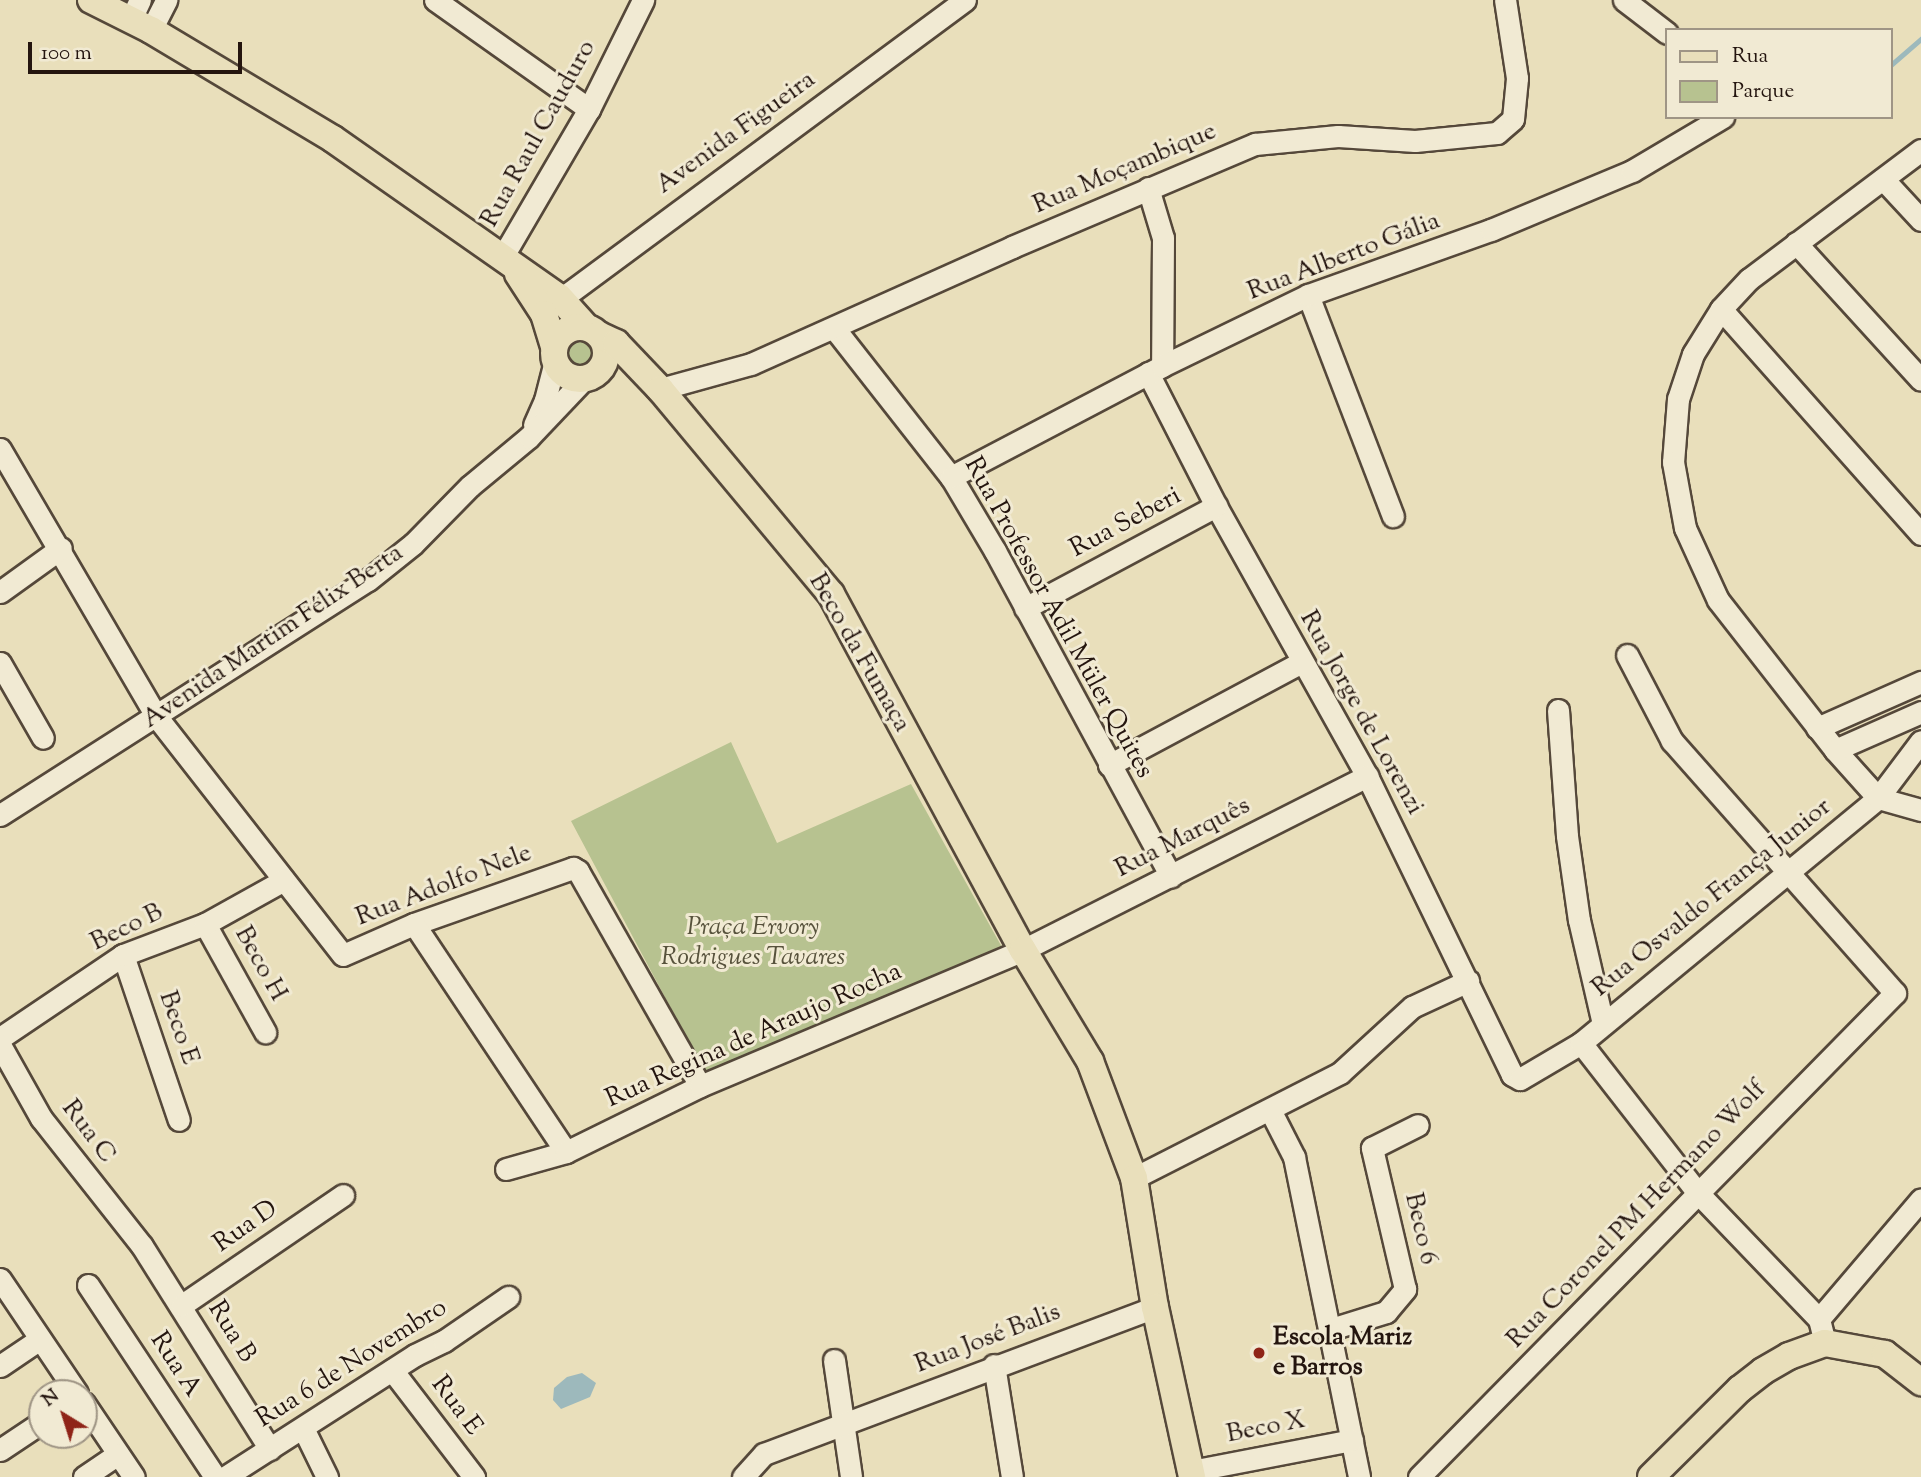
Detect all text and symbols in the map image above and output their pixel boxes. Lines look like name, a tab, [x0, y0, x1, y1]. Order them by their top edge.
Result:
scale bar	[32, 28, 245, 72]
legend	[1666, 28, 1893, 119]
street label: Rua Raul Cauduro	[475, 35, 603, 233]
text: 100 m	[41, 39, 92, 69]
text: Rua	[1732, 42, 1768, 72]
street label: Avenida Figueira	[650, 65, 822, 201]
text: Parque	[1732, 77, 1794, 107]
street label: Rua Moçambique	[1029, 116, 1221, 222]
street label: Rua Alberto Gália	[1243, 206, 1445, 308]
street label: Rua Professor Adil Müler Quites	[957, 452, 1159, 784]
street label: Rua Seberi	[1065, 481, 1187, 565]
street label: Avenida Martim Félix Berta	[137, 538, 409, 736]
street label: Beco da Fumaça	[801, 568, 917, 738]
street label: Rua Jorge de Lorenzi	[1292, 605, 1430, 821]
street label: Rua Marquês	[1110, 791, 1256, 885]
street label: Rua Osvaldo França Junior	[1586, 792, 1838, 1004]
street label: Rua Adolfo Nele	[352, 838, 536, 934]
street label: Beco B	[86, 897, 168, 959]
park label: Praça Ervory Rodrigues Tavares	[661, 912, 845, 974]
street label: Beco H	[227, 921, 293, 1007]
street label: Rua Regina de Araujo Rocha	[601, 957, 907, 1115]
street label: Beco E	[151, 987, 205, 1069]
street label: Rua Coronel PM Hermano Wolf	[1501, 1075, 1773, 1355]
street label: Rua C	[54, 1094, 122, 1170]
street label: Beco 6	[1397, 1190, 1443, 1268]
street label: Rua D	[208, 1194, 284, 1260]
street label: Rua 6 de Novembro	[251, 1293, 453, 1435]
street label: Rua B	[200, 1295, 262, 1369]
street label: Rua José Balis	[911, 1297, 1065, 1381]
place label: Escola Mariz e Barros	[1273, 1322, 1412, 1384]
street label: Rua A	[142, 1327, 208, 1403]
marker: Escola Mariz e Barros	[1251, 1345, 1267, 1361]
street label: Rua E	[424, 1370, 488, 1442]
north arrow	[28, 1379, 98, 1449]
text: N	[37, 1383, 65, 1414]
street label: Beco X	[1224, 1405, 1308, 1451]

